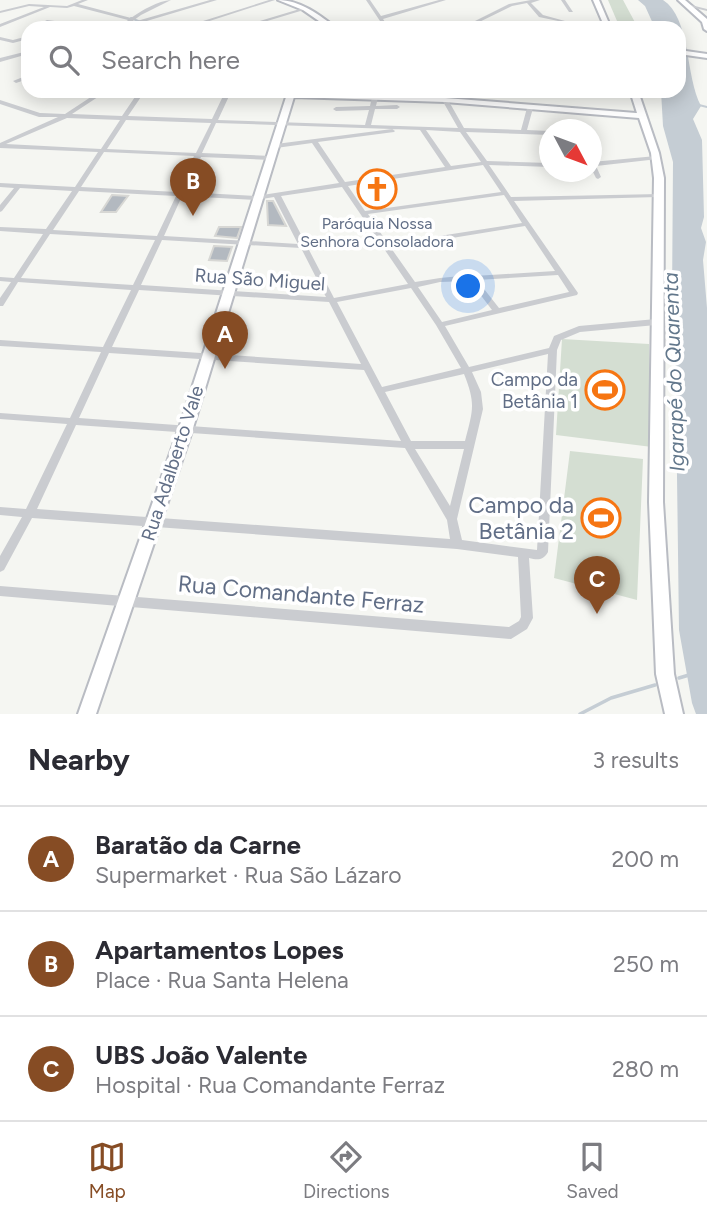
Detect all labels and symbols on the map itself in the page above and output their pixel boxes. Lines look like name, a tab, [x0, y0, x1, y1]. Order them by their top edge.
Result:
north arrow	[539, 119, 602, 182]
pin: B	[170, 158, 216, 216]
church icon: Paróquia Nossa Senhora Consoladora	[356, 168, 398, 210]
place label: Paróquia Nossa Senhora Consoladora	[300, 214, 454, 251]
street label: Rua São Miguel	[194, 263, 326, 296]
your location	[451, 269, 485, 303]
water label: Igarapé do Quarenta	[658, 272, 689, 472]
pin: A	[202, 311, 248, 369]
place label: Campo da Betânia 1	[491, 368, 578, 413]
sports icon: Campo da Betânia 1	[584, 369, 626, 411]
street label: Rua Adalberto Vale	[136, 383, 208, 544]
place label: Campo da Betânia 2	[468, 491, 574, 545]
sports icon: Campo da Betânia 2	[580, 497, 622, 539]
pin: C	[574, 556, 620, 614]
street label: Rua Comandante Ferraz	[177, 569, 425, 619]

